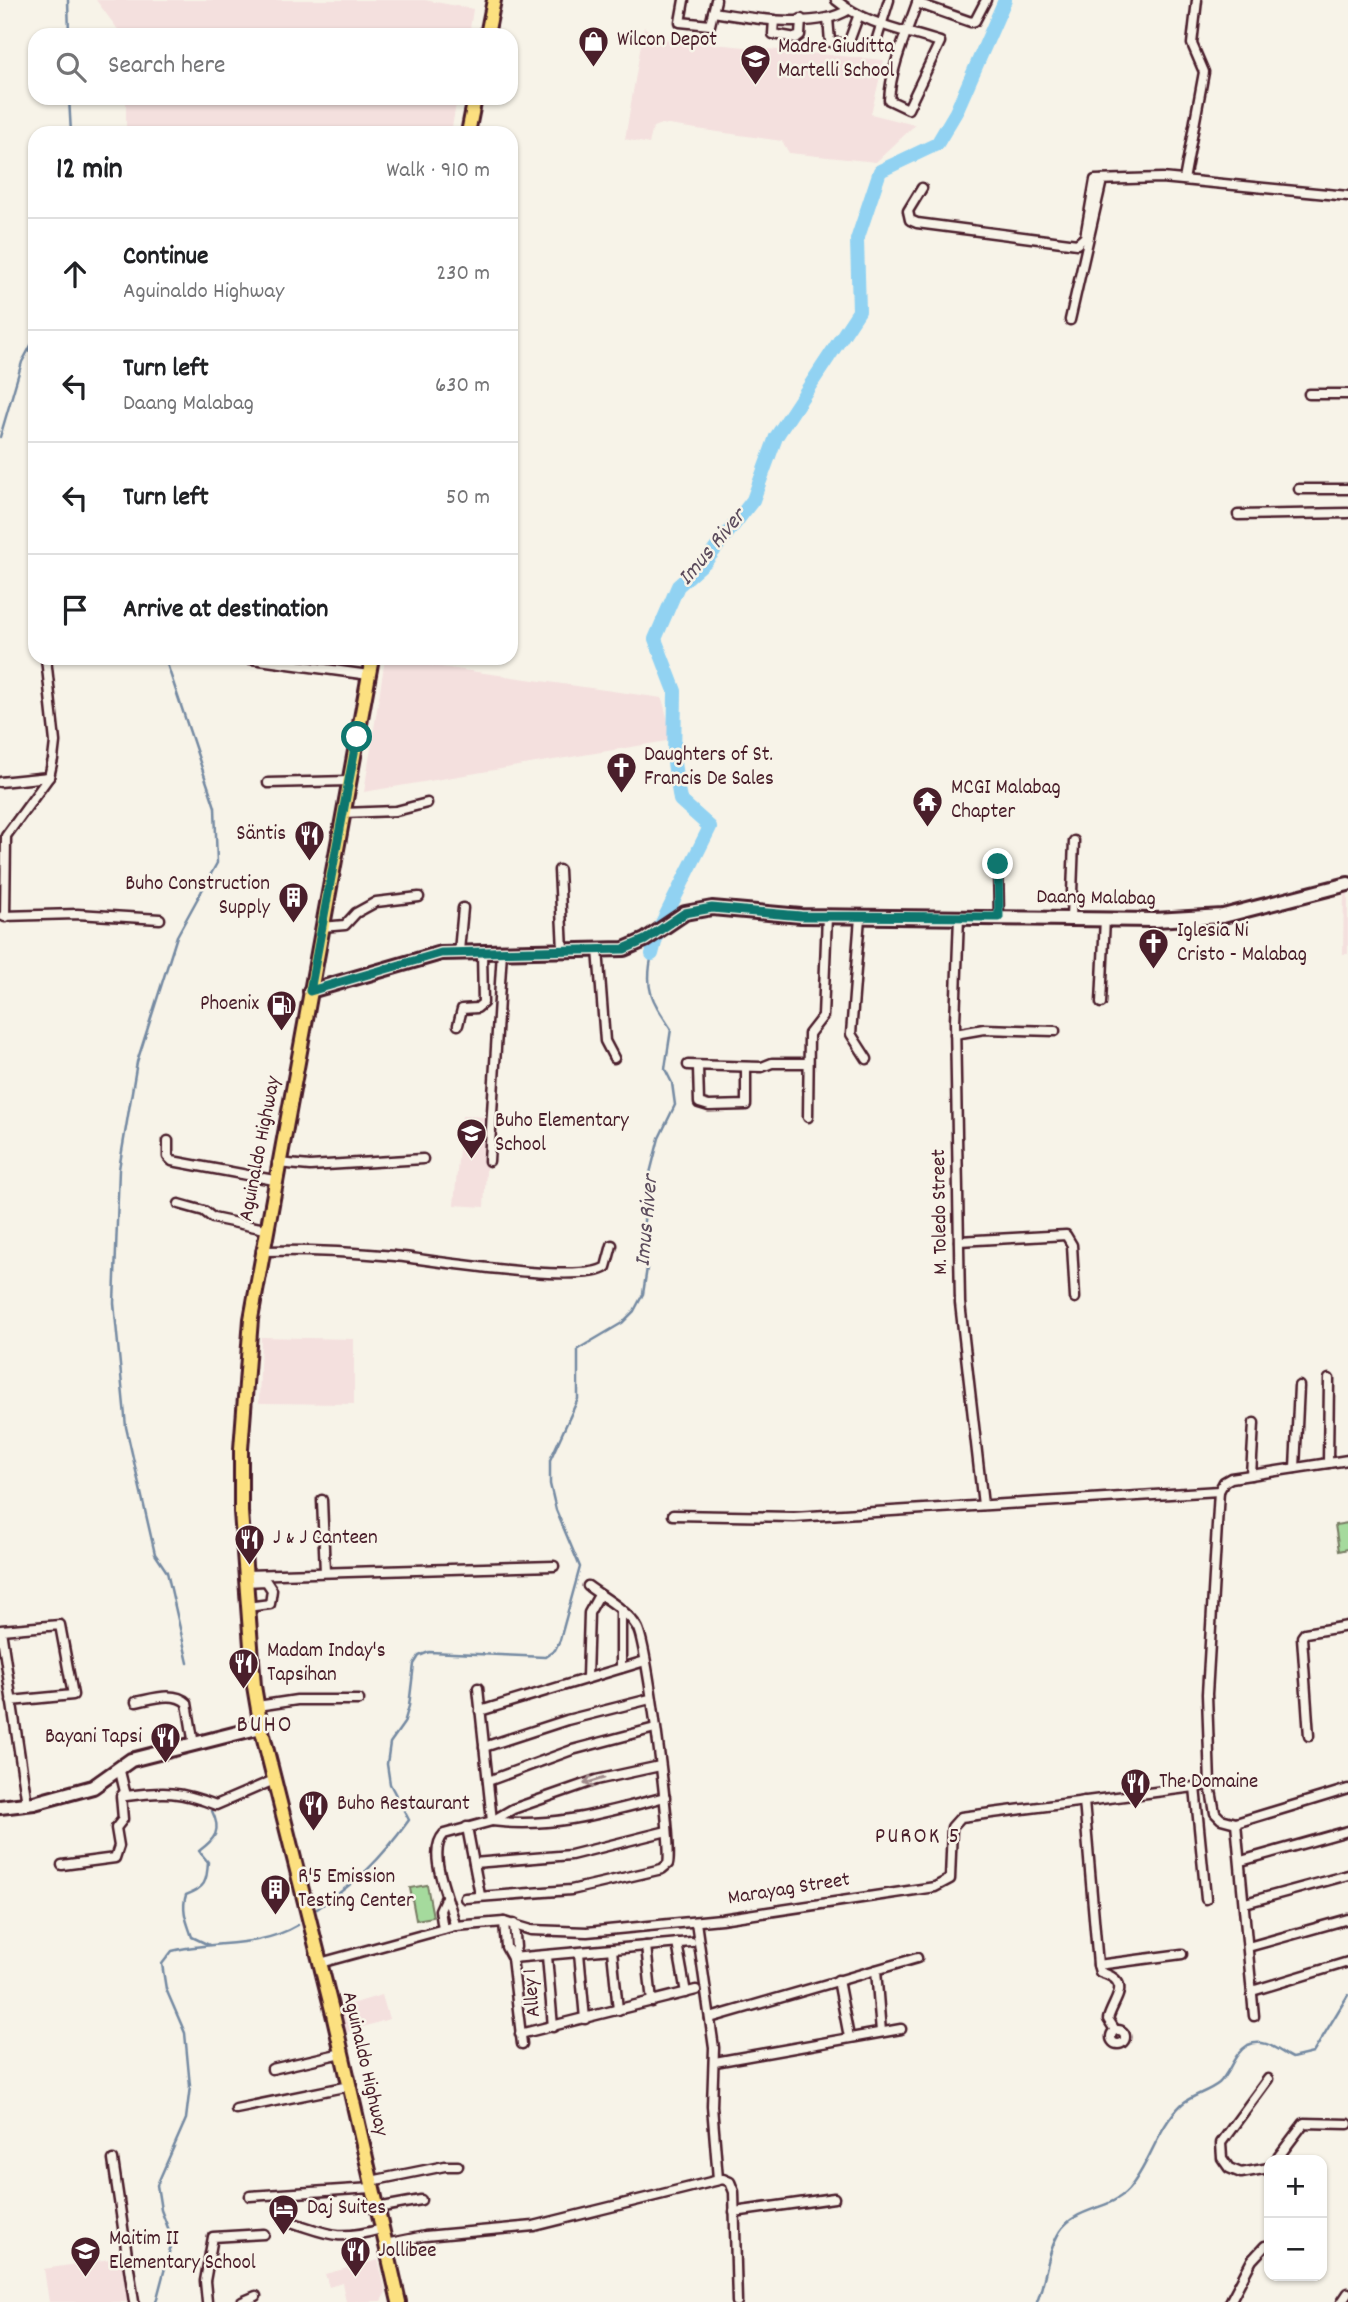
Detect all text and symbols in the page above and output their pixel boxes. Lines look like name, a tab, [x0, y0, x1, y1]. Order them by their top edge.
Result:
shop icon: Wilcon Depot	[577, 24, 611, 68]
place label: Wilcon Depot	[617, 26, 717, 56]
search box	[28, 28, 518, 105]
place label: Madre Giuditta Martelli School	[778, 33, 896, 87]
school or university icon: Madre Giuditta Martelli School	[738, 43, 772, 87]
icon: search	[52, 48, 90, 86]
text: Search here	[108, 48, 226, 85]
text: 12 min	[56, 150, 123, 193]
text: Walk · 910 m	[386, 155, 490, 188]
text: Continue	[123, 239, 208, 276]
icon: ahead	[56, 255, 94, 293]
text: 230 m	[436, 258, 490, 291]
text: Aguinaldo Highway	[123, 276, 284, 309]
text: Turn left	[123, 351, 209, 388]
icon: left	[56, 367, 94, 405]
text: 630 m	[435, 370, 490, 403]
text: Daang Malabag	[123, 388, 254, 421]
icon: left	[56, 479, 94, 517]
text: Turn left	[123, 480, 209, 517]
text: 50 m	[446, 482, 490, 515]
water label: Imus River	[671, 500, 757, 594]
icon: arrive	[56, 591, 94, 629]
text: Arrive at destination	[123, 592, 328, 629]
route start	[341, 721, 372, 752]
place label: Daughters of St. Francis De Sales	[644, 741, 774, 795]
church icon: Daughters of St. Francis De Sales	[604, 751, 638, 795]
place label: MCGI Malabag Chapter	[951, 774, 1061, 828]
temple icon: MCGI Malabag Chapter	[911, 784, 945, 828]
restaurant icon: Säntis	[292, 818, 326, 862]
place label: Säntis	[236, 820, 286, 850]
route end	[982, 848, 1013, 879]
place label: Buho Construction Supply	[125, 870, 270, 924]
building icon: Buho Construction Supply	[276, 880, 310, 924]
street label: Daang Malabag	[1036, 883, 1156, 915]
place label: Iglesia Ni Cristo - Malabag	[1177, 917, 1307, 971]
church icon: Iglesia Ni Cristo - Malabag	[1137, 927, 1171, 971]
fuel station icon: Phoenix	[265, 988, 299, 1032]
place label: Phoenix	[200, 990, 259, 1020]
street label: Aguinaldo Highway	[232, 1073, 290, 1224]
place label: Buho Elementary School	[495, 1107, 629, 1161]
school or university icon: Buho Elementary School	[455, 1117, 489, 1161]
street label: M. Toledo Street	[925, 1149, 957, 1275]
water label: Imus River	[628, 1172, 669, 1268]
restaurant icon: J & J Canteen	[233, 1522, 267, 1566]
place label: J & J Canteen	[273, 1524, 378, 1554]
place label: Madam Inday's Tapsihan	[267, 1637, 385, 1691]
restaurant icon: Madam Inday's Tapsihan	[227, 1647, 261, 1691]
district label: BUHO	[236, 1709, 294, 1743]
restaurant icon: Bayani Tapsi	[148, 1721, 182, 1765]
place label: Bayani Tapsi	[45, 1723, 142, 1753]
restaurant icon: The Domaine	[1119, 1766, 1153, 1810]
place label: The Domaine	[1159, 1768, 1258, 1798]
one-way arrow	[583, 1775, 605, 1788]
restaurant icon: Buho Restaurant	[297, 1788, 331, 1832]
place label: Buho Restaurant	[337, 1790, 470, 1820]
district label: PUROK 5	[875, 1821, 961, 1854]
place label: R'5 Emission Testing Center	[298, 1863, 414, 1917]
street label: Marayag Street	[726, 1866, 852, 1914]
building icon: R'5 Emission Testing Center	[258, 1873, 292, 1917]
street label: Alley 1	[516, 1967, 550, 2019]
street label: Aguinaldo Highway	[333, 1989, 395, 2140]
map controls	[1264, 2155, 1327, 2281]
button: +	[1264, 2155, 1327, 2218]
hotel icon: Daj Suites	[267, 2192, 301, 2236]
place label: Daj Suites	[307, 2194, 386, 2224]
button: −	[1264, 2218, 1327, 2281]
place label: Maitim II Elementary School	[109, 2225, 256, 2279]
school or university icon: Maitim II Elementary School	[69, 2235, 103, 2279]
restaurant icon: Jollibee	[338, 2235, 372, 2279]
place label: Jollibee	[378, 2237, 436, 2267]

